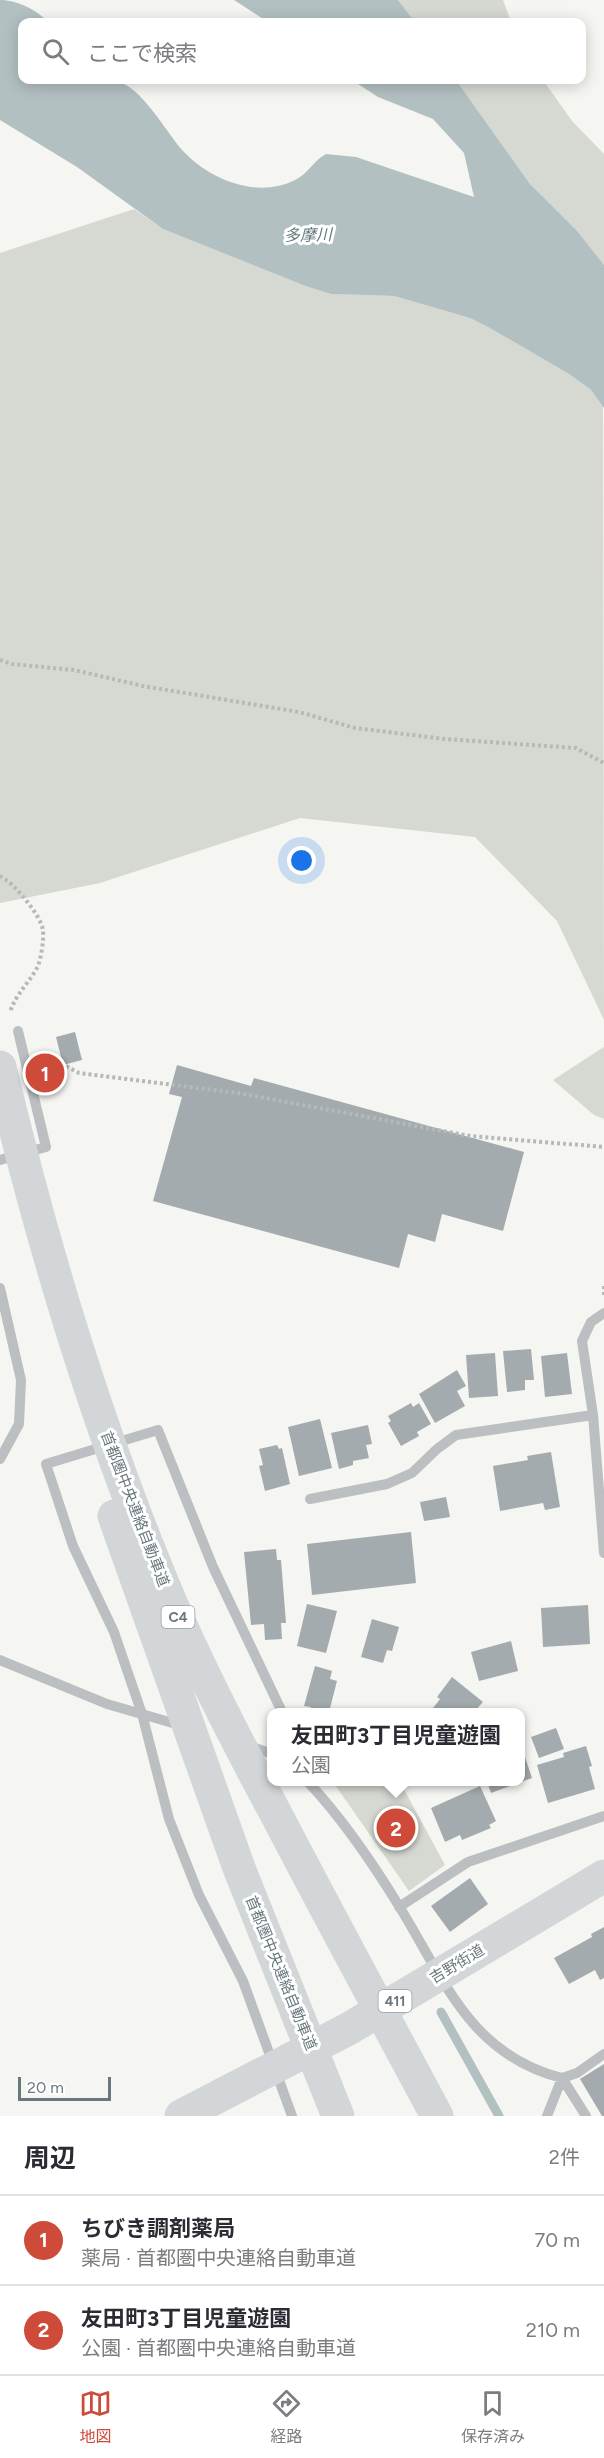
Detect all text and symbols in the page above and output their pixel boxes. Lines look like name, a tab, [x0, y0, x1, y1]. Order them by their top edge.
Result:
search box	[18, 18, 586, 84]
icon: search	[39, 35, 72, 68]
text: ここで検索	[87, 40, 197, 67]
water label: 多摩川	[284, 225, 334, 245]
your location	[287, 846, 316, 875]
pin: 1	[26, 1050, 64, 1096]
street label: 首都圏中央連絡自動車道	[97, 1429, 173, 1589]
road number: C4	[162, 1606, 195, 1628]
popup	[267, 1708, 525, 1786]
text: 友田町3丁目児童遊園	[291, 1722, 501, 1749]
text: 公園	[291, 1753, 331, 1777]
pin: 2	[376, 1806, 416, 1850]
street label: 首都圏中央連絡自動車道	[242, 1893, 320, 2053]
street label: 吉野街道	[427, 1941, 487, 1987]
road number: 411	[378, 1990, 412, 2012]
scale bar	[18, 2074, 111, 2102]
text: 20 m	[27, 2078, 64, 2097]
text: 周辺	[24, 2142, 76, 2174]
text: 2件	[549, 2145, 580, 2169]
text: ちびき調剤薬局	[81, 2215, 235, 2242]
text: 1	[39, 2228, 48, 2252]
text: 70 m	[534, 2228, 580, 2252]
text: 薬局 · 首都圏中央連絡自動車道	[81, 2246, 356, 2270]
text: 友田町3丁目児童遊園	[81, 2305, 291, 2332]
text: 2	[38, 2318, 49, 2342]
text: 210 m	[526, 2318, 580, 2342]
text: 公園 · 首都圏中央連絡自動車道	[81, 2336, 356, 2360]
tab: 地図	[79, 2387, 112, 2447]
tab: 経路	[270, 2387, 303, 2447]
tab: 保存済み	[461, 2387, 525, 2447]

